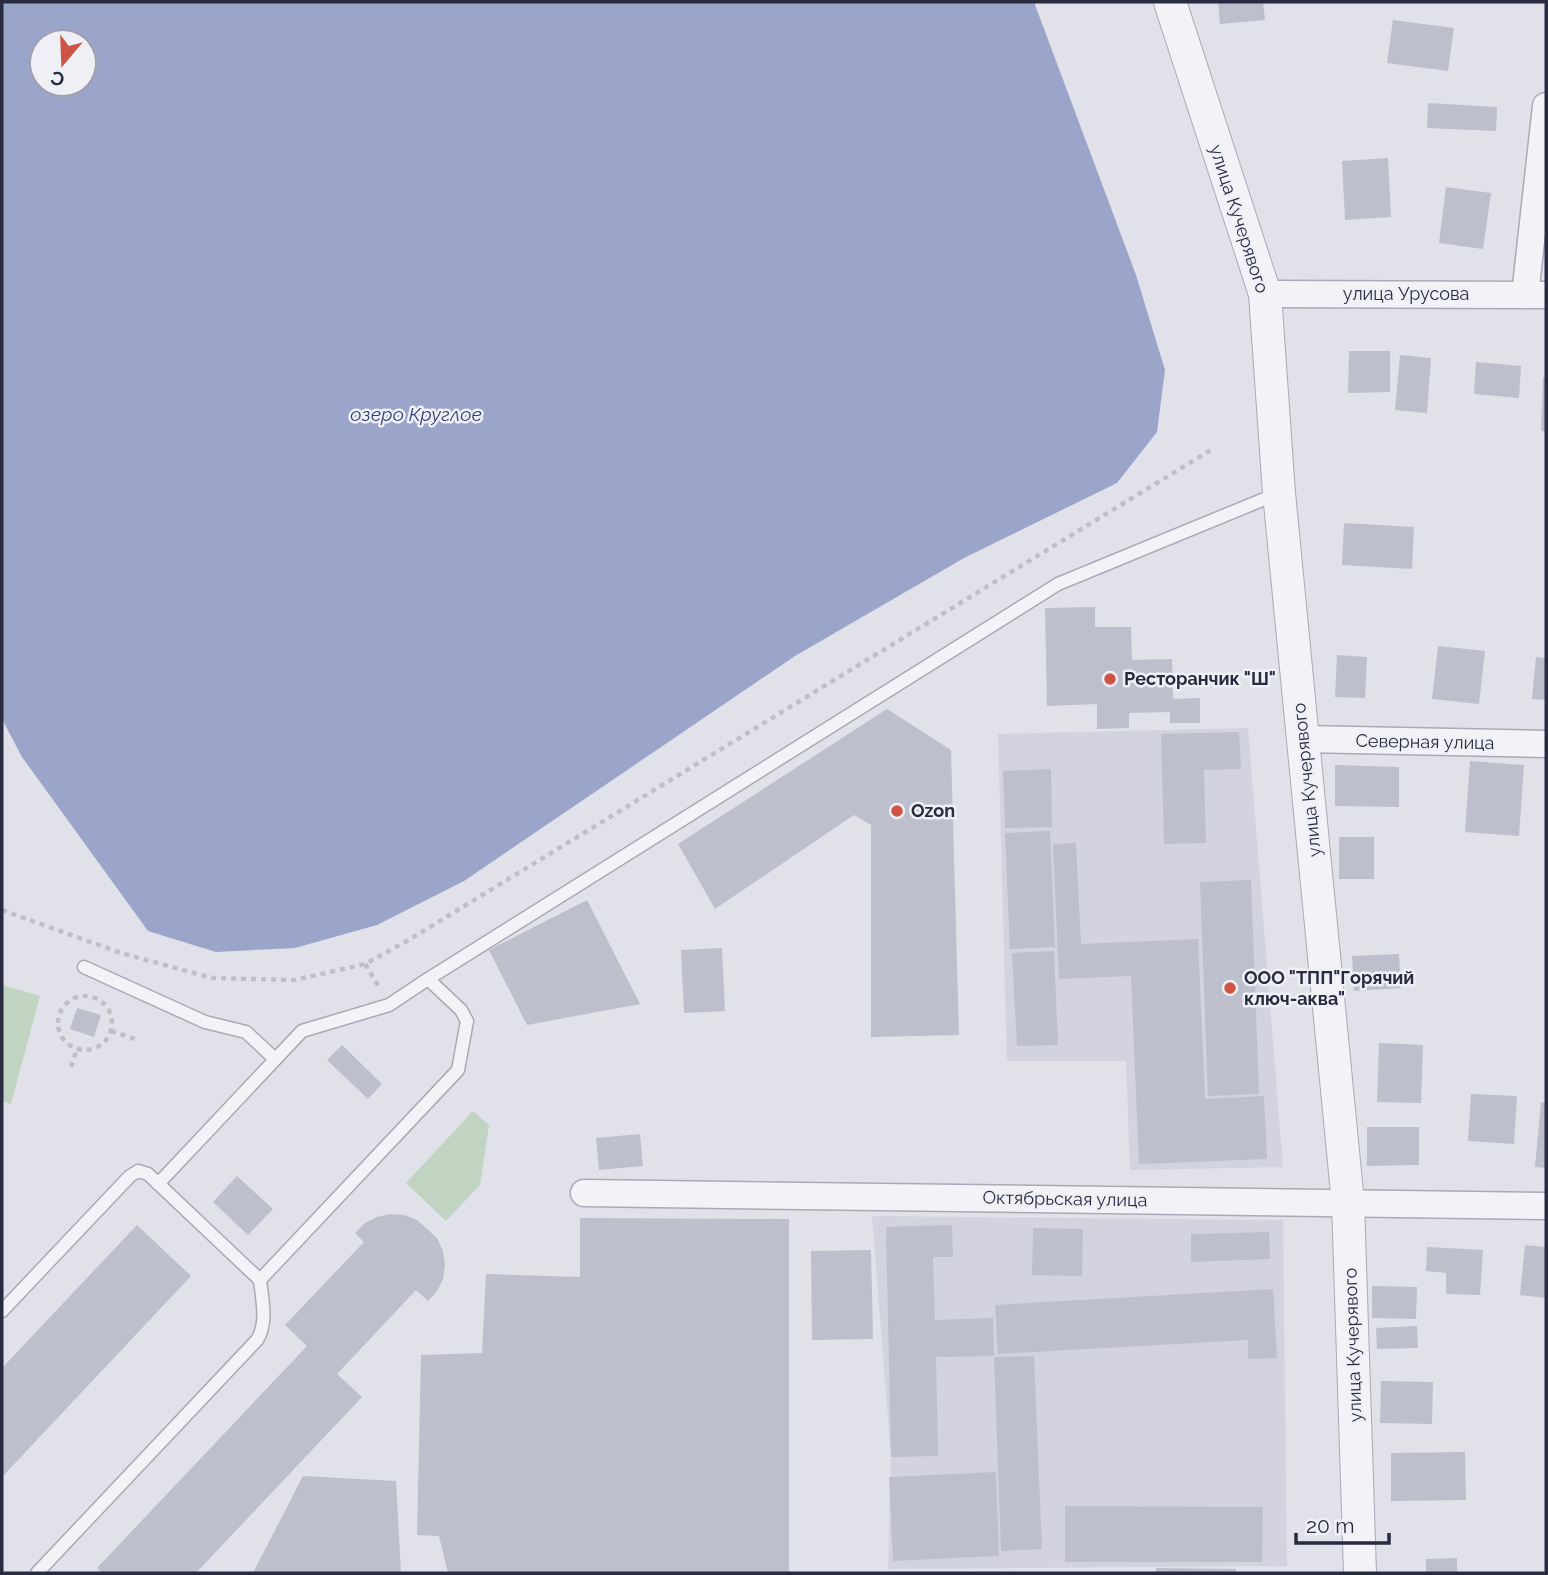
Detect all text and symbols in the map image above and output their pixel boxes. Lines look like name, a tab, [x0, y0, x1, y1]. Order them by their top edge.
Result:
north arrow	[28, 28, 98, 98]
text: С	[48, 67, 67, 92]
street label: улица Кучерявого	[1206, 142, 1273, 296]
street label: улица Урусова	[1343, 283, 1469, 304]
water label: озеро Круглое	[350, 403, 482, 425]
place label: Ресторанчик "Ш"	[1124, 668, 1276, 689]
marker: Ресторанчик "Ш"	[1102, 671, 1118, 687]
street label: улица Кучерявого	[1288, 702, 1325, 858]
street label: Северная улица	[1355, 730, 1495, 753]
place label: Ozon	[911, 800, 955, 821]
marker: Ozon	[889, 803, 905, 819]
place label: ООО "ТПП"Горячий ключ-аква"	[1244, 967, 1414, 1009]
marker: ООО "ТПП"Горячий ключ-аква"	[1222, 980, 1238, 996]
street label: Октябрьская улица	[982, 1187, 1148, 1210]
street label: улица Кучерявого	[1339, 1267, 1366, 1423]
scale bar	[1296, 1502, 1389, 1546]
text: 20 m	[1306, 1513, 1354, 1538]

